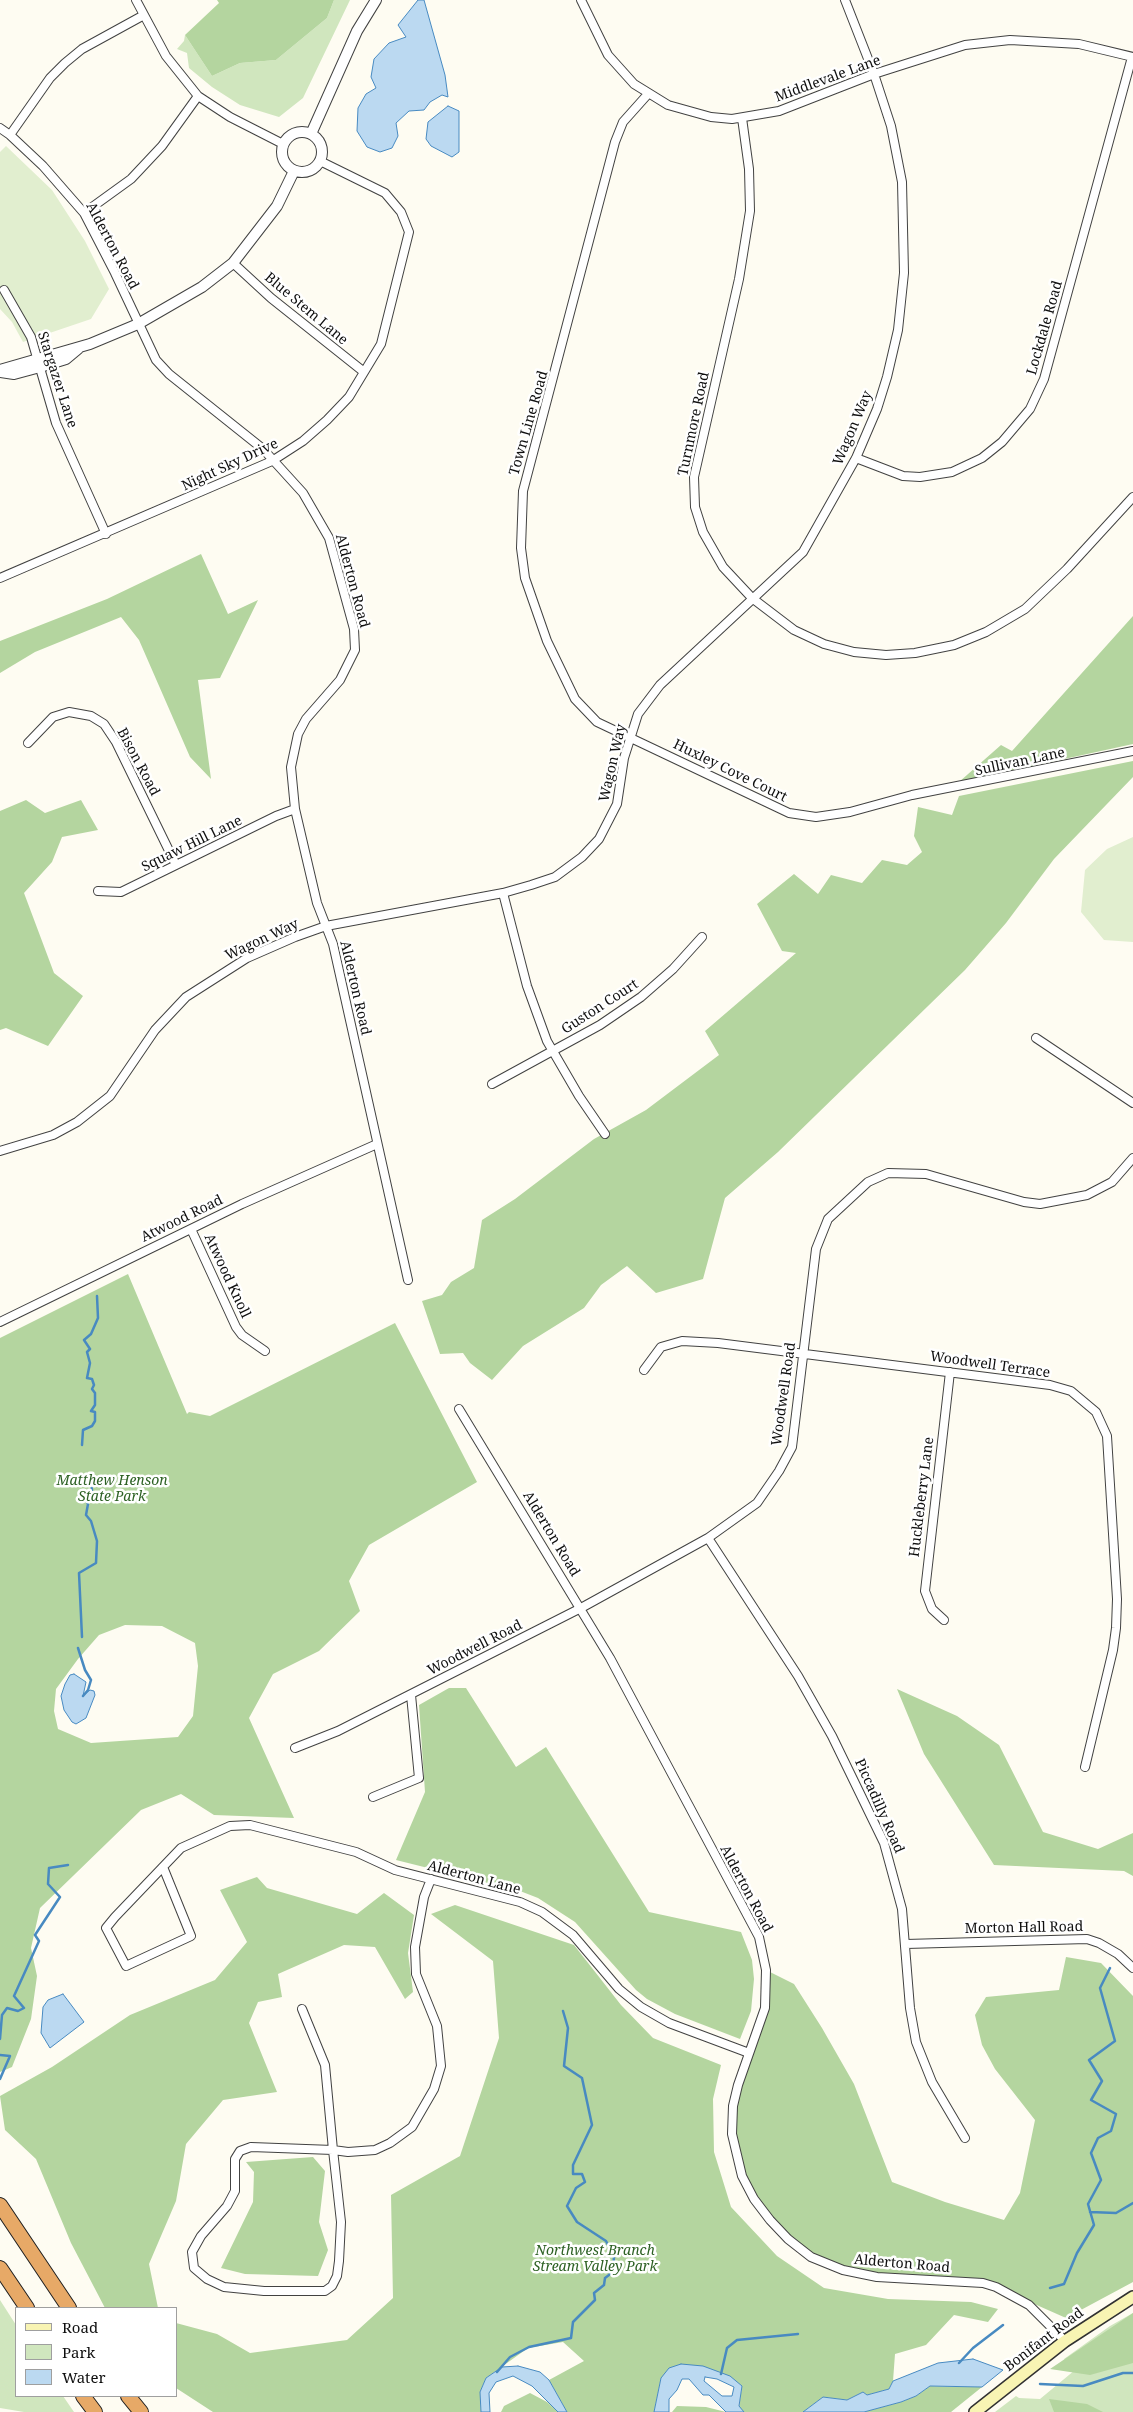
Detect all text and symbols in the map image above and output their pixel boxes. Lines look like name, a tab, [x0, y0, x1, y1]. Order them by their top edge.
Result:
street label: Middlevale Lane	[773, 52, 883, 106]
street label: Alderton Road	[82, 200, 142, 292]
street label: Blue Stem Lane	[261, 269, 351, 349]
street label: Lockdale Road	[1024, 279, 1066, 377]
street label: Stargazer Lane	[33, 330, 81, 430]
street label: Town Line Road	[506, 369, 552, 477]
street label: Turnmore Road	[675, 370, 713, 478]
street label: Wagon Way	[830, 388, 876, 468]
street label: Night Sky Drive	[179, 435, 281, 495]
street label: Alderton Road	[331, 532, 373, 630]
street label: Wagon Way	[596, 723, 630, 803]
street label: Bison Road	[113, 725, 163, 799]
street label: Huxley Cove Court	[670, 736, 790, 806]
street label: Sullivan Lane	[974, 744, 1066, 780]
street label: Squaw Hill Lane	[139, 812, 245, 876]
street label: Wagon Way	[223, 916, 301, 964]
street label: Alderton Road	[336, 939, 374, 1037]
street label: Guston Court	[559, 976, 641, 1038]
street label: Atwood Road	[138, 1192, 226, 1246]
street label: Atwood Knoll	[200, 1231, 254, 1321]
street label: Woodwell Road	[768, 1341, 800, 1447]
street label: Woodwell Terrace	[929, 1348, 1051, 1382]
street label: Huckleberry Lane	[906, 1436, 938, 1558]
park label: Matthew Henson State Park	[56, 1473, 168, 1505]
street label: Alderton Road	[519, 1488, 583, 1580]
street label: Woodwell Road	[425, 1617, 525, 1679]
street label: Piccadilly Road	[851, 1756, 907, 1856]
street label: Alderton Road	[716, 1843, 776, 1935]
street label: Alderton Lane	[426, 1858, 522, 1898]
street label: Morton Hall Road	[965, 1919, 1083, 1937]
park label: Northwest Branch Stream Valley Park	[533, 2243, 657, 2276]
street label: Alderton Road	[853, 2251, 951, 2277]
street label: Bonifant Road	[1001, 2305, 1087, 2375]
legend	[15, 2307, 178, 2397]
text: Road	[62, 2317, 98, 2337]
text: Park	[62, 2342, 95, 2362]
text: Water	[62, 2367, 105, 2387]

